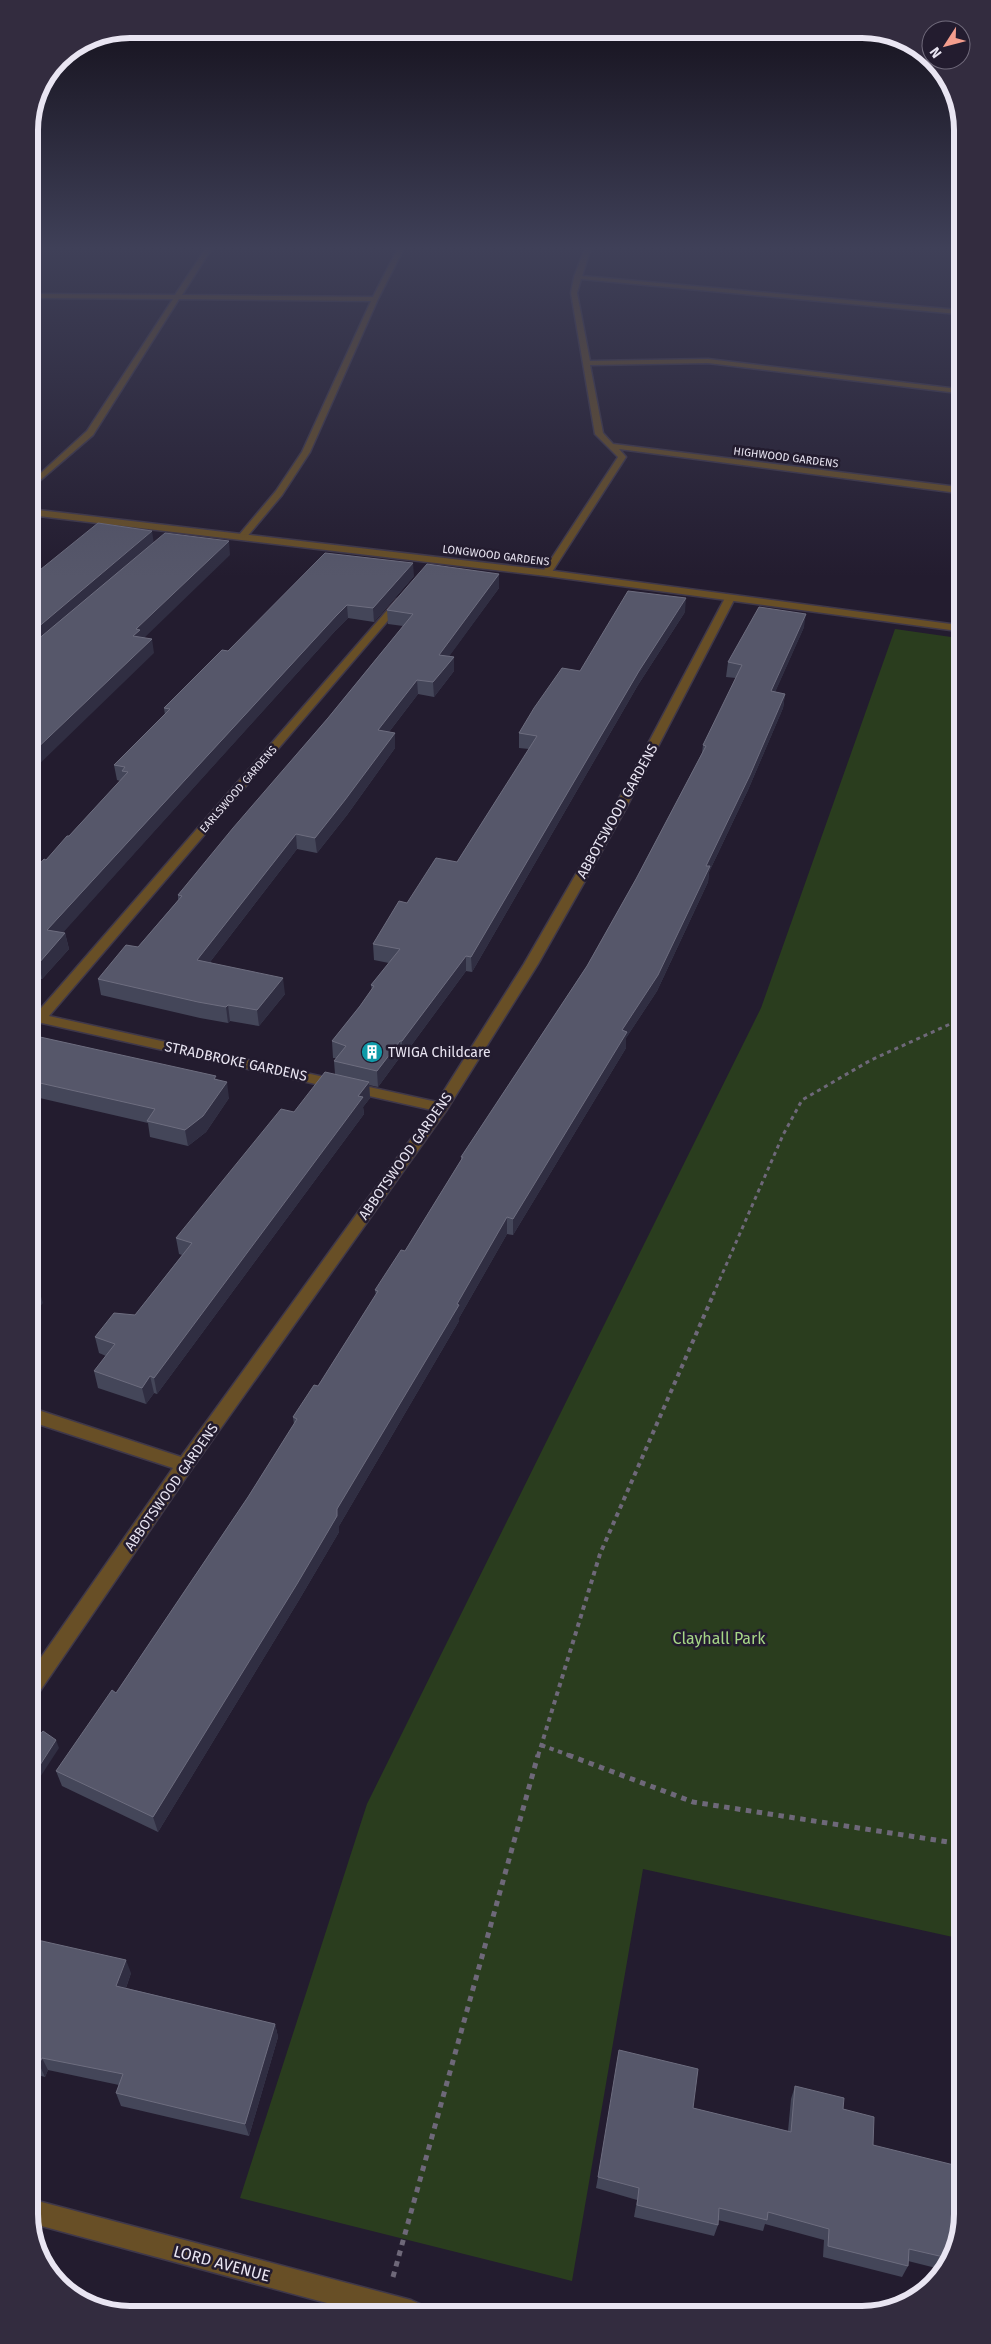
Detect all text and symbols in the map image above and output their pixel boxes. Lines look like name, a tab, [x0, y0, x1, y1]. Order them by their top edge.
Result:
north arrow	[921, 20, 971, 70]
text: N	[926, 44, 945, 61]
street label: HIGHWOOD GARDENS	[733, 445, 839, 470]
street label: LONGWOOD GARDENS	[442, 542, 550, 569]
street label: ABBOTSWOOD GARDENS	[573, 741, 662, 882]
street label: EARLSWOOD GARDENS	[197, 743, 280, 835]
street label: STRADBROKE GARDENS	[163, 1038, 309, 1085]
building icon: TWIGA Childcare	[360, 1040, 384, 1064]
place label: TWIGA Childcare	[388, 1044, 491, 1061]
street label: ABBOTSWOOD GARDENS	[355, 1089, 456, 1223]
street label: ABBOTSWOOD GARDENS	[121, 1420, 222, 1554]
park label: Clayhall Park	[673, 1629, 766, 1648]
street label: LORD AVENUE	[172, 2241, 272, 2285]

